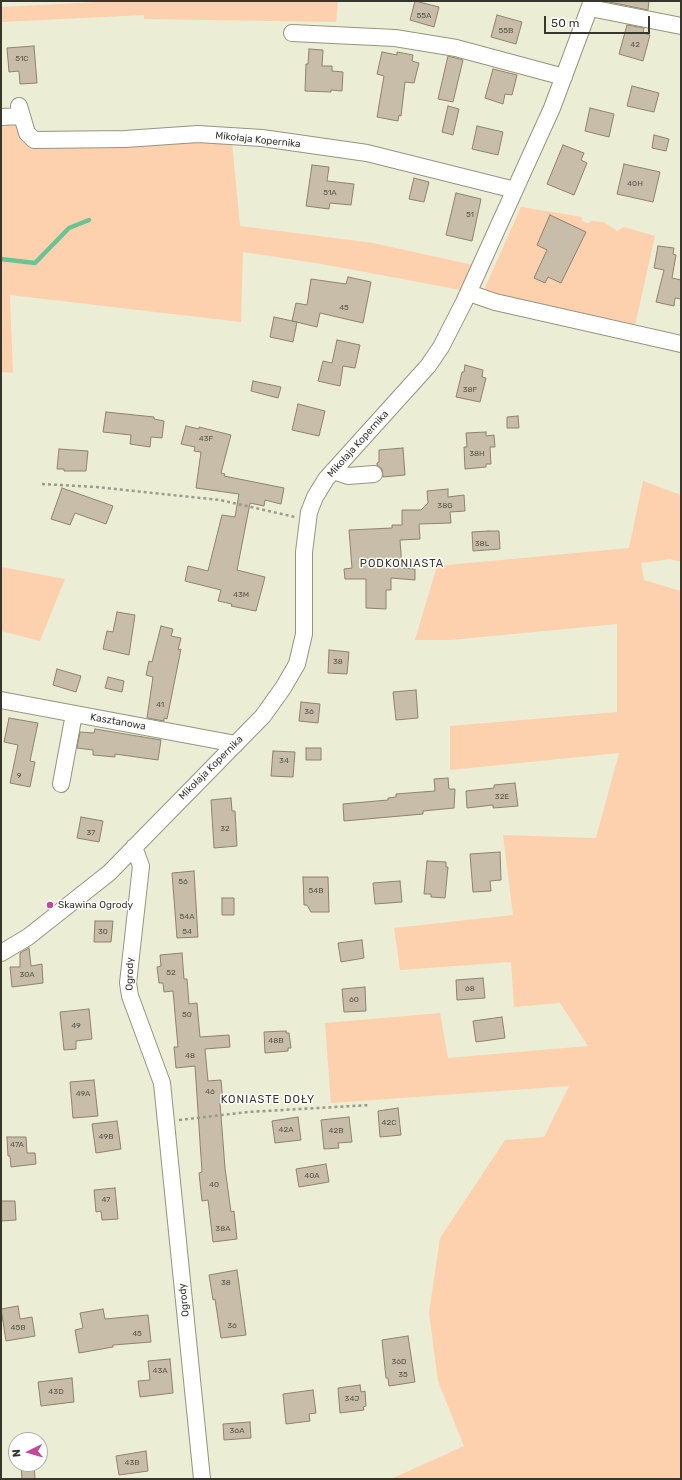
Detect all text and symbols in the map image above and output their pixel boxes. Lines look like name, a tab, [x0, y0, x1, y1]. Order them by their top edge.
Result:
scale bar	[546, 8, 652, 34]
house number: 55A	[417, 11, 431, 21]
text: 50 m	[551, 16, 579, 30]
house number: 55B	[499, 26, 513, 36]
house number: 42	[630, 40, 640, 50]
house number: 51C	[15, 54, 29, 64]
street label: Mikołaja Kopernika	[215, 130, 301, 150]
house number: 40H	[627, 179, 643, 189]
house number: 51A	[323, 188, 337, 198]
house number: 51	[466, 210, 474, 220]
house number: 45	[339, 303, 349, 313]
house number: 38F	[463, 385, 477, 395]
street label: Mikołaja Kopernika	[325, 408, 391, 480]
house number: 43F	[199, 434, 213, 444]
house number: 38H	[469, 449, 485, 459]
house number: 38G	[437, 501, 453, 511]
house number: 38L	[475, 539, 489, 549]
district label: PODKONIASTA	[360, 557, 444, 571]
house number: 43M	[233, 590, 249, 600]
house number: 38	[333, 657, 343, 667]
house number: 41	[156, 700, 164, 710]
house number: 36	[304, 707, 314, 717]
street label: Kasztanowa	[89, 711, 147, 733]
street label: Mikołaja Kopernika	[176, 733, 246, 803]
house number: 34	[279, 756, 289, 766]
house number: 9	[17, 771, 21, 781]
house number: 32E	[495, 792, 509, 802]
house number: 32	[220, 824, 230, 834]
house number: 37	[87, 828, 95, 838]
house number: 56	[178, 877, 188, 887]
house number: 54B	[308, 886, 324, 896]
place label: Skawina Ogrody	[58, 899, 133, 911]
marker: Skawina Ogrody	[45, 900, 55, 910]
house number: 54A	[179, 912, 195, 922]
house number: 30	[98, 927, 108, 937]
house number: 54	[182, 927, 192, 937]
street label: Ogrody	[124, 957, 136, 991]
house number: 52	[166, 968, 176, 978]
house number: 30A	[19, 970, 35, 980]
house number: 68	[465, 984, 475, 994]
house number: 60	[349, 995, 359, 1005]
house number: 50	[182, 1010, 192, 1020]
house number: 49	[71, 1021, 81, 1031]
house number: 48B	[268, 1036, 284, 1046]
house number: 48	[185, 1051, 195, 1061]
house number: 46	[205, 1087, 215, 1097]
house number: 49A	[76, 1089, 90, 1099]
district label: KONIASTE DOŁY	[221, 1093, 315, 1107]
house number: 42C	[382, 1118, 396, 1128]
house number: 42A	[278, 1125, 294, 1135]
house number: 42B	[328, 1126, 344, 1136]
house number: 49B	[99, 1132, 113, 1142]
house number: 47A	[10, 1140, 24, 1150]
house number: 40A	[304, 1171, 320, 1181]
house number: 40	[209, 1180, 219, 1190]
house number: 47	[102, 1195, 110, 1205]
house number: 38A	[215, 1224, 231, 1234]
house number: 38	[221, 1278, 231, 1288]
street label: Ogrody	[176, 1283, 192, 1317]
house number: 36	[227, 1321, 237, 1331]
house number: 45B	[10, 1323, 26, 1333]
house number: 45	[132, 1329, 142, 1339]
house number: 36D	[391, 1357, 407, 1367]
house number: 43A	[152, 1366, 168, 1376]
house number: 35	[398, 1370, 408, 1380]
house number: 43D	[48, 1387, 64, 1397]
house number: 34J	[345, 1394, 359, 1404]
house number: 36A	[230, 1426, 244, 1436]
north arrow	[8, 1432, 48, 1472]
text: N	[10, 1448, 23, 1458]
house number: 43B	[124, 1458, 140, 1468]

